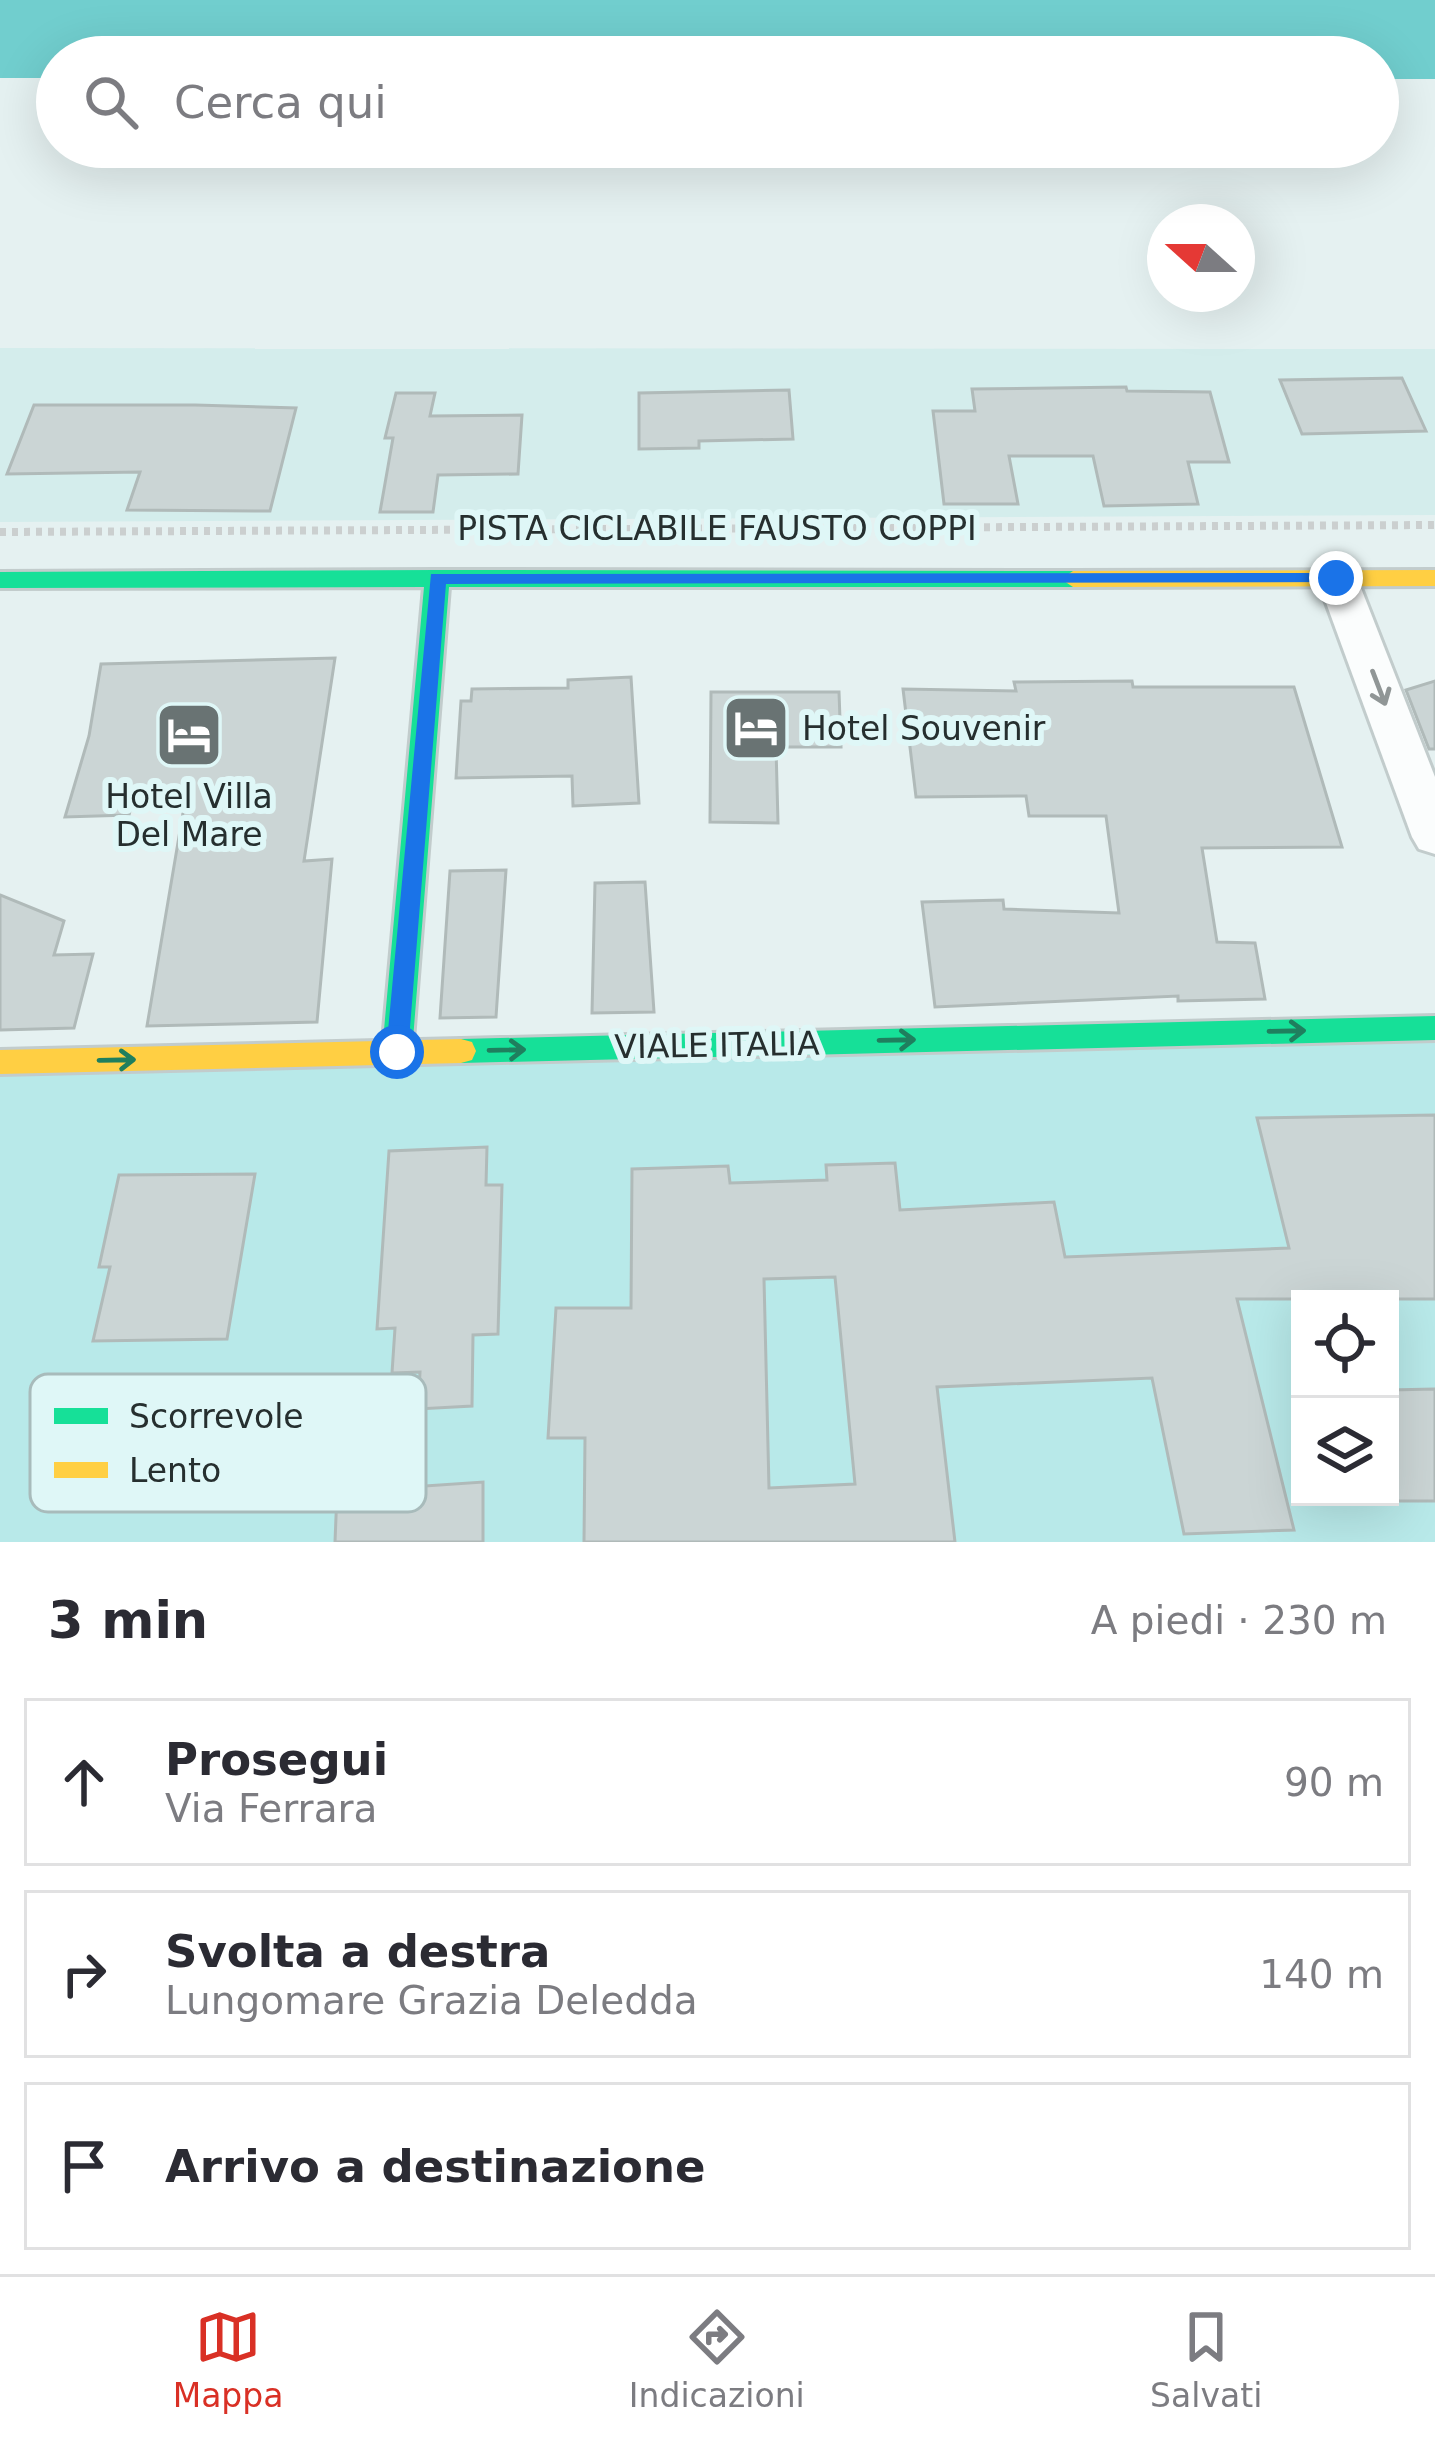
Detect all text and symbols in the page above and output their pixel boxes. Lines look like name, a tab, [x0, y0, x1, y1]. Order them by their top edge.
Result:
search box	[36, 36, 1399, 168]
icon: search	[78, 69, 144, 135]
text: Cerca qui	[174, 76, 387, 129]
north arrow	[1147, 204, 1255, 312]
street label: PISTA CICLABILE FAUSTO COPPI	[457, 509, 977, 548]
route end	[1309, 551, 1363, 605]
one-way arrow	[1369, 668, 1391, 705]
hotel icon: Hotel Souvenir	[721, 693, 791, 763]
hotel icon: Hotel Villa Del Mare	[154, 700, 224, 770]
place label: Hotel Souvenir	[802, 709, 1046, 748]
place label: Hotel Villa Del Mare	[105, 777, 273, 854]
one-way arrow	[1267, 1020, 1306, 1043]
street label: VIALE ITALIA	[614, 1024, 820, 1066]
route start	[370, 1025, 424, 1079]
one-way arrow	[877, 1029, 916, 1052]
one-way arrow	[487, 1038, 526, 1061]
one-way arrow	[97, 1048, 136, 1071]
map controls	[1291, 1290, 1399, 1506]
button: locate	[1291, 1290, 1399, 1398]
legend	[30, 1374, 426, 1512]
text: Scorrevole	[129, 1397, 304, 1436]
button: layers	[1291, 1398, 1399, 1506]
text: Lento	[129, 1451, 221, 1490]
text: 3 min	[48, 1591, 208, 1650]
text: A piedi · 230 m	[1091, 1598, 1387, 1643]
text: Prosegui	[165, 1733, 388, 1786]
icon: ahead	[51, 1749, 117, 1815]
text: 90 m	[1284, 1760, 1384, 1805]
text: Via Ferrara	[165, 1786, 377, 1831]
text: Svolta a destra	[165, 1925, 550, 1978]
icon: right	[51, 1941, 117, 2007]
text: 140 m	[1259, 1952, 1384, 1997]
text: Lungomare Grazia Deledda	[165, 1978, 698, 2023]
icon: arrive	[51, 2133, 117, 2199]
text: Arrivo a destinazione	[165, 2140, 706, 2193]
tab: Mappa	[173, 2304, 283, 2415]
tab: Indicazioni	[629, 2304, 805, 2415]
tab: Salvati	[1150, 2304, 1262, 2415]

